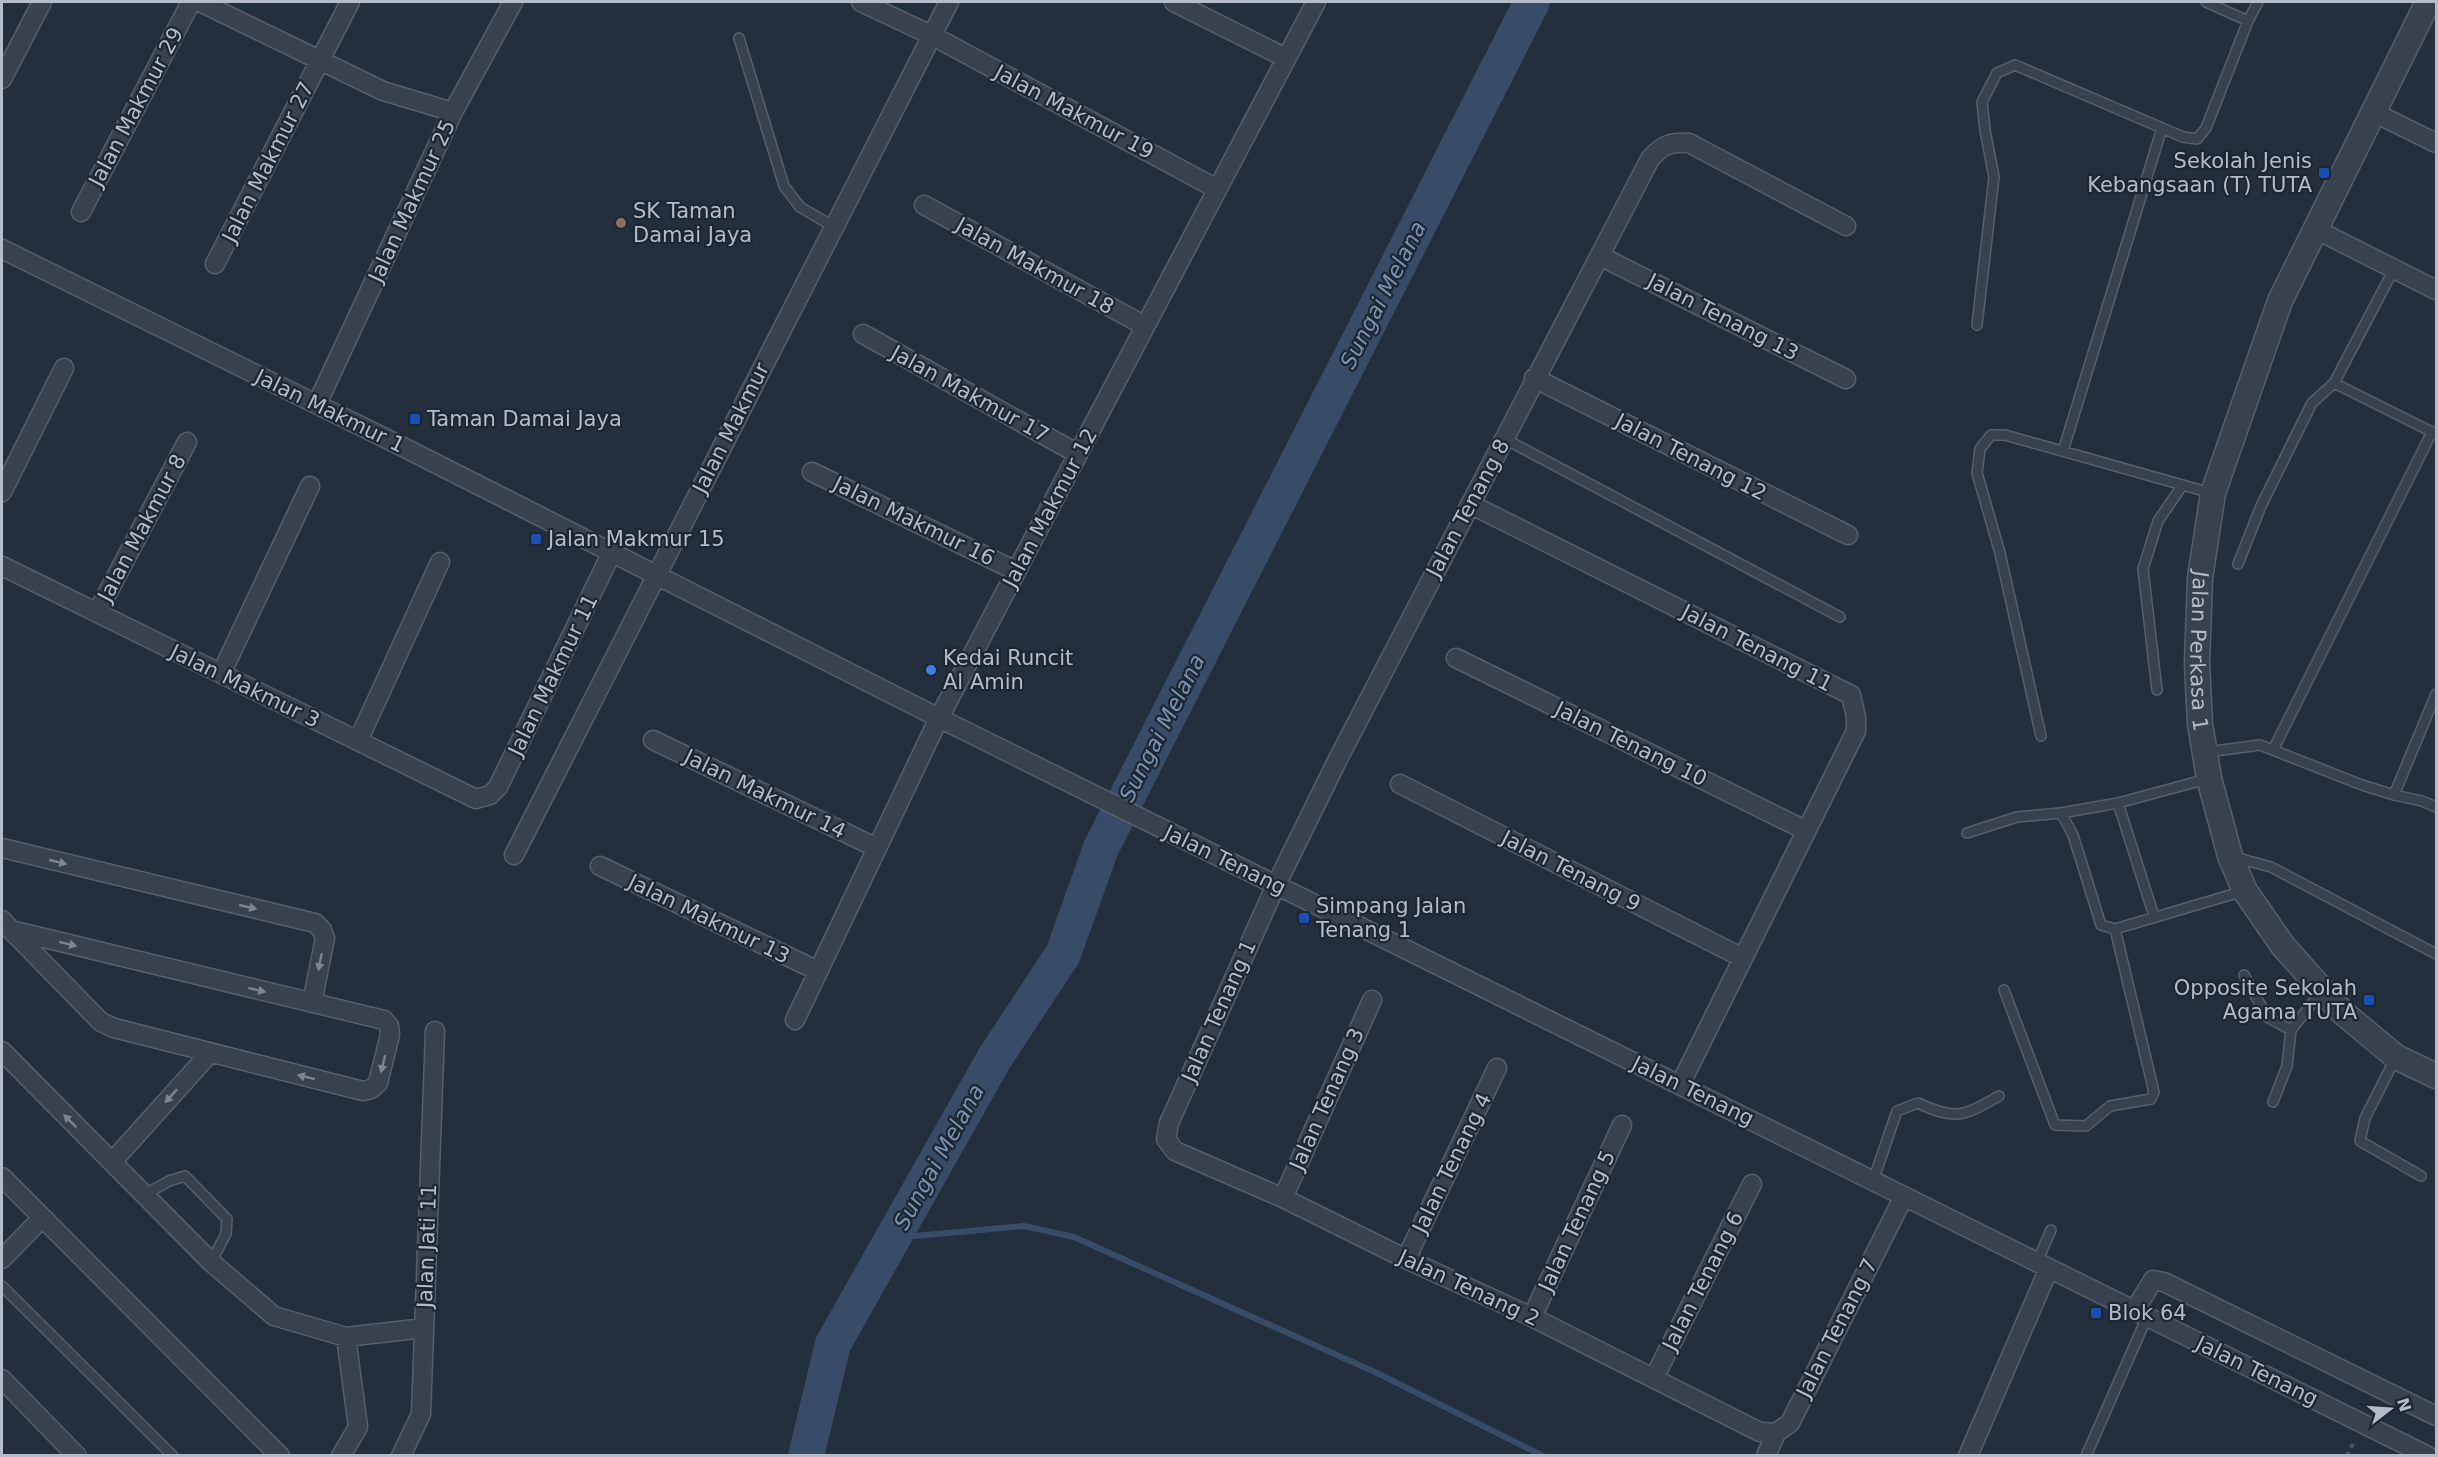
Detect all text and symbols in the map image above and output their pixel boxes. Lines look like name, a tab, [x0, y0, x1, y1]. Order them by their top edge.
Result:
street label: Jalan Makmur 29	[83, 23, 188, 192]
street label: Jalan Makmur 19	[989, 59, 1158, 164]
street label: Jalan Makmur 27	[216, 78, 319, 248]
street label: Jalan Makmur 25	[363, 116, 460, 288]
place label: Sekolah Jenis Kebangsaan (T) TUTA	[2087, 149, 2313, 197]
marker: Sekolah Jenis Kebangsaan (T) TUTA	[2317, 166, 2331, 180]
place label: SK Taman Damai Jaya	[633, 199, 752, 247]
street label: Jalan Makmur 18	[950, 212, 1118, 319]
marker: SK Taman Damai Jaya	[614, 216, 628, 230]
water label: Sungai Melana	[1335, 217, 1431, 373]
street label: Jalan Tenang 13	[1642, 268, 1802, 365]
street label: Jalan Makmur 17	[885, 340, 1053, 447]
street label: Jalan Makmur	[687, 358, 774, 499]
street label: Jalan Makmur 1	[250, 364, 409, 458]
place label: Taman Damai Jaya	[426, 407, 622, 431]
street label: Jalan Tenang 12	[1610, 408, 1770, 505]
marker: Taman Damai Jaya	[408, 412, 422, 426]
street label: Jalan Makmur 12	[997, 424, 1102, 593]
street label: Jalan Tenang 8	[1421, 435, 1514, 583]
street label: Jalan Makmur 8	[92, 450, 191, 608]
street label: Jalan Makmur 16	[828, 471, 999, 571]
place label: Jalan Makmur 15	[546, 527, 725, 551]
marker: Jalan Makmur 15	[529, 532, 543, 546]
street label: Jalan Perkasa 1	[2185, 567, 2213, 733]
street label: Jalan Makmur 11	[503, 590, 603, 761]
street label: Jalan Tenang 11	[1676, 599, 1836, 696]
street label: Jalan Makmur 3	[165, 639, 324, 733]
place label: Kedai Runcit Al Amin	[943, 646, 1073, 694]
water label: Sungai Melana	[1114, 650, 1210, 806]
marker: Kedai Runcit Al Amin	[924, 663, 938, 677]
street label: Jalan Tenang 10	[1549, 696, 1711, 791]
street label: Jalan Makmur 14	[679, 744, 850, 844]
street label: Jalan Tenang	[1158, 819, 1290, 900]
street label: Jalan Tenang 9	[1496, 825, 1645, 916]
one-way arrow	[49, 857, 68, 867]
street label: Jalan Makmur 13	[623, 869, 794, 969]
place label: Simpang Jalan Tenang 1	[1315, 894, 1466, 942]
one-way arrow	[239, 903, 257, 913]
marker: Simpang Jalan Tenang 1	[1297, 911, 1311, 925]
street label: Jalan Tenang 1	[1176, 936, 1261, 1088]
one-way arrow	[59, 940, 77, 950]
one-way arrow	[315, 953, 324, 972]
place label: Opposite Sekolah Agama TUTA	[2174, 976, 2358, 1024]
one-way arrow	[248, 986, 267, 996]
marker: Opposite Sekolah Agama TUTA	[2362, 993, 2376, 1007]
street label: Jalan Tenang 3	[1284, 1024, 1369, 1176]
street label: Jalan Tenang	[1626, 1050, 1758, 1131]
one-way arrow	[378, 1054, 387, 1073]
one-way arrow	[297, 1071, 315, 1081]
water label: Sungai Melana	[889, 1080, 989, 1234]
one-way arrow	[165, 1088, 178, 1103]
street label: Jalan Tenang 4	[1407, 1089, 1496, 1239]
one-way arrow	[64, 1114, 78, 1128]
street label: Jalan Tenang 5	[1533, 1147, 1620, 1297]
street label: Jalan Jati 11	[413, 1183, 441, 1311]
street label: Jalan Tenang 6	[1657, 1207, 1748, 1356]
street label: Jalan Tenang 2	[1393, 1244, 1543, 1331]
street label: Jalan Tenang 7	[1791, 1254, 1882, 1403]
place label: Blok 64	[2108, 1301, 2187, 1325]
marker: Blok 64	[2089, 1306, 2103, 1320]
street label: Jalan Tenang	[2190, 1330, 2322, 1411]
north arrow	[2360, 1379, 2420, 1439]
text: N	[2393, 1396, 2415, 1414]

